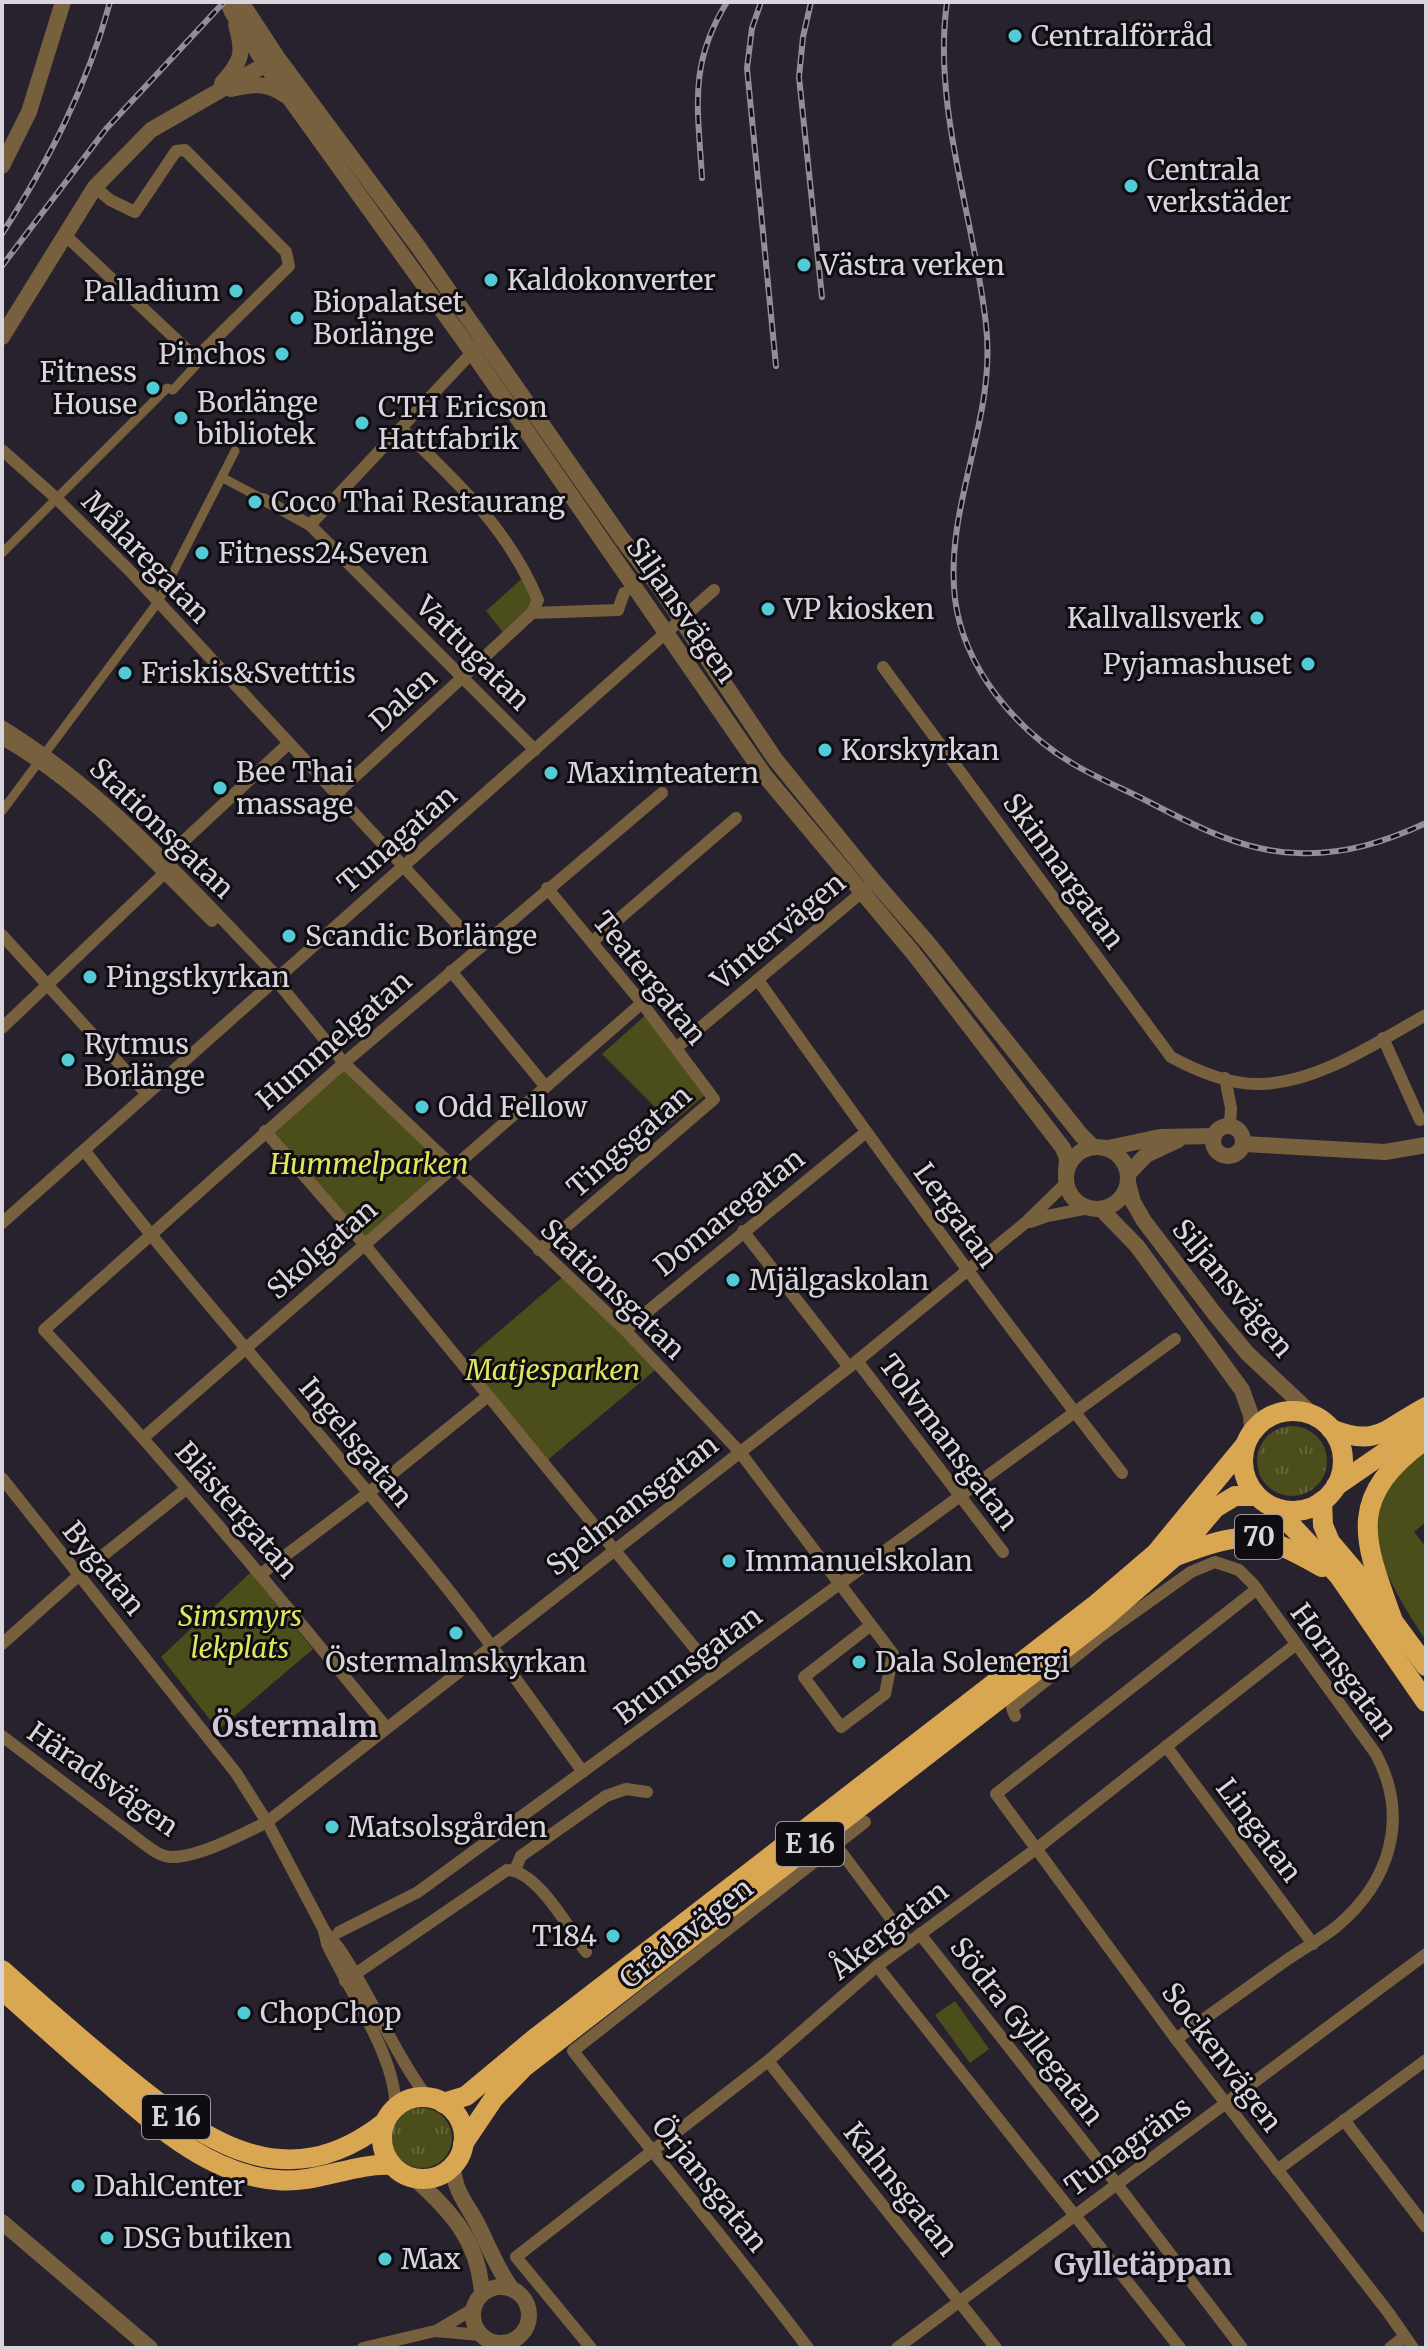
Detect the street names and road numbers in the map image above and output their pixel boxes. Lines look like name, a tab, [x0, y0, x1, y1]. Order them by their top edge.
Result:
street label: Målaregatan	[74, 483, 218, 631]
street label: Siljansvägen	[619, 530, 745, 690]
street label: Vattugatan	[407, 587, 538, 718]
street label: Dalen	[362, 659, 444, 739]
street label: Stationsgatan	[82, 750, 242, 906]
street label: Tunagatan	[330, 777, 464, 901]
street label: Skinnargatan	[995, 786, 1133, 956]
street label: Vintervägen	[703, 864, 853, 998]
street label: Teatergatan	[585, 904, 715, 1052]
street label: Hummelgatan	[249, 963, 419, 1117]
street label: Tingsgatan	[559, 1077, 699, 1205]
street label: Domaregatan	[646, 1140, 812, 1284]
street label: Lergatan	[906, 1156, 1006, 1274]
street label: Skolgatan	[259, 1191, 385, 1307]
street label: Stationsgatan	[533, 1211, 693, 1367]
street label: Siljansvägen	[1165, 1211, 1301, 1365]
street label: Tolvmansgatan	[871, 1347, 1027, 1537]
street label: Ingelsgatan	[291, 1370, 421, 1514]
street label: Spelmansgatan	[539, 1427, 725, 1583]
street label: Blästergatan	[168, 1434, 306, 1586]
street label: Bygatan	[55, 1514, 153, 1622]
road number: 70	[1235, 1515, 1283, 1559]
street label: Hornsgatan	[1283, 1596, 1405, 1746]
street label: Brunnsgatan	[607, 1598, 769, 1732]
street label: Häradsvägen	[21, 1714, 185, 1844]
street label: Lingatan	[1208, 1771, 1310, 1889]
road number: E 16	[776, 1822, 844, 1866]
street label: Grådavägen	[612, 1870, 760, 1996]
street label: Åkergatan	[821, 1871, 955, 1988]
street label: Södra Gyllegatan	[942, 1930, 1112, 2132]
street label: Sockenvägen	[1154, 1975, 1290, 2139]
street label: Tunagräns	[1058, 2088, 1198, 2204]
road number: E 16	[142, 2095, 210, 2139]
street label: Örjansgatan	[644, 2109, 776, 2259]
street label: Kahnsgatan	[836, 2115, 966, 2263]

